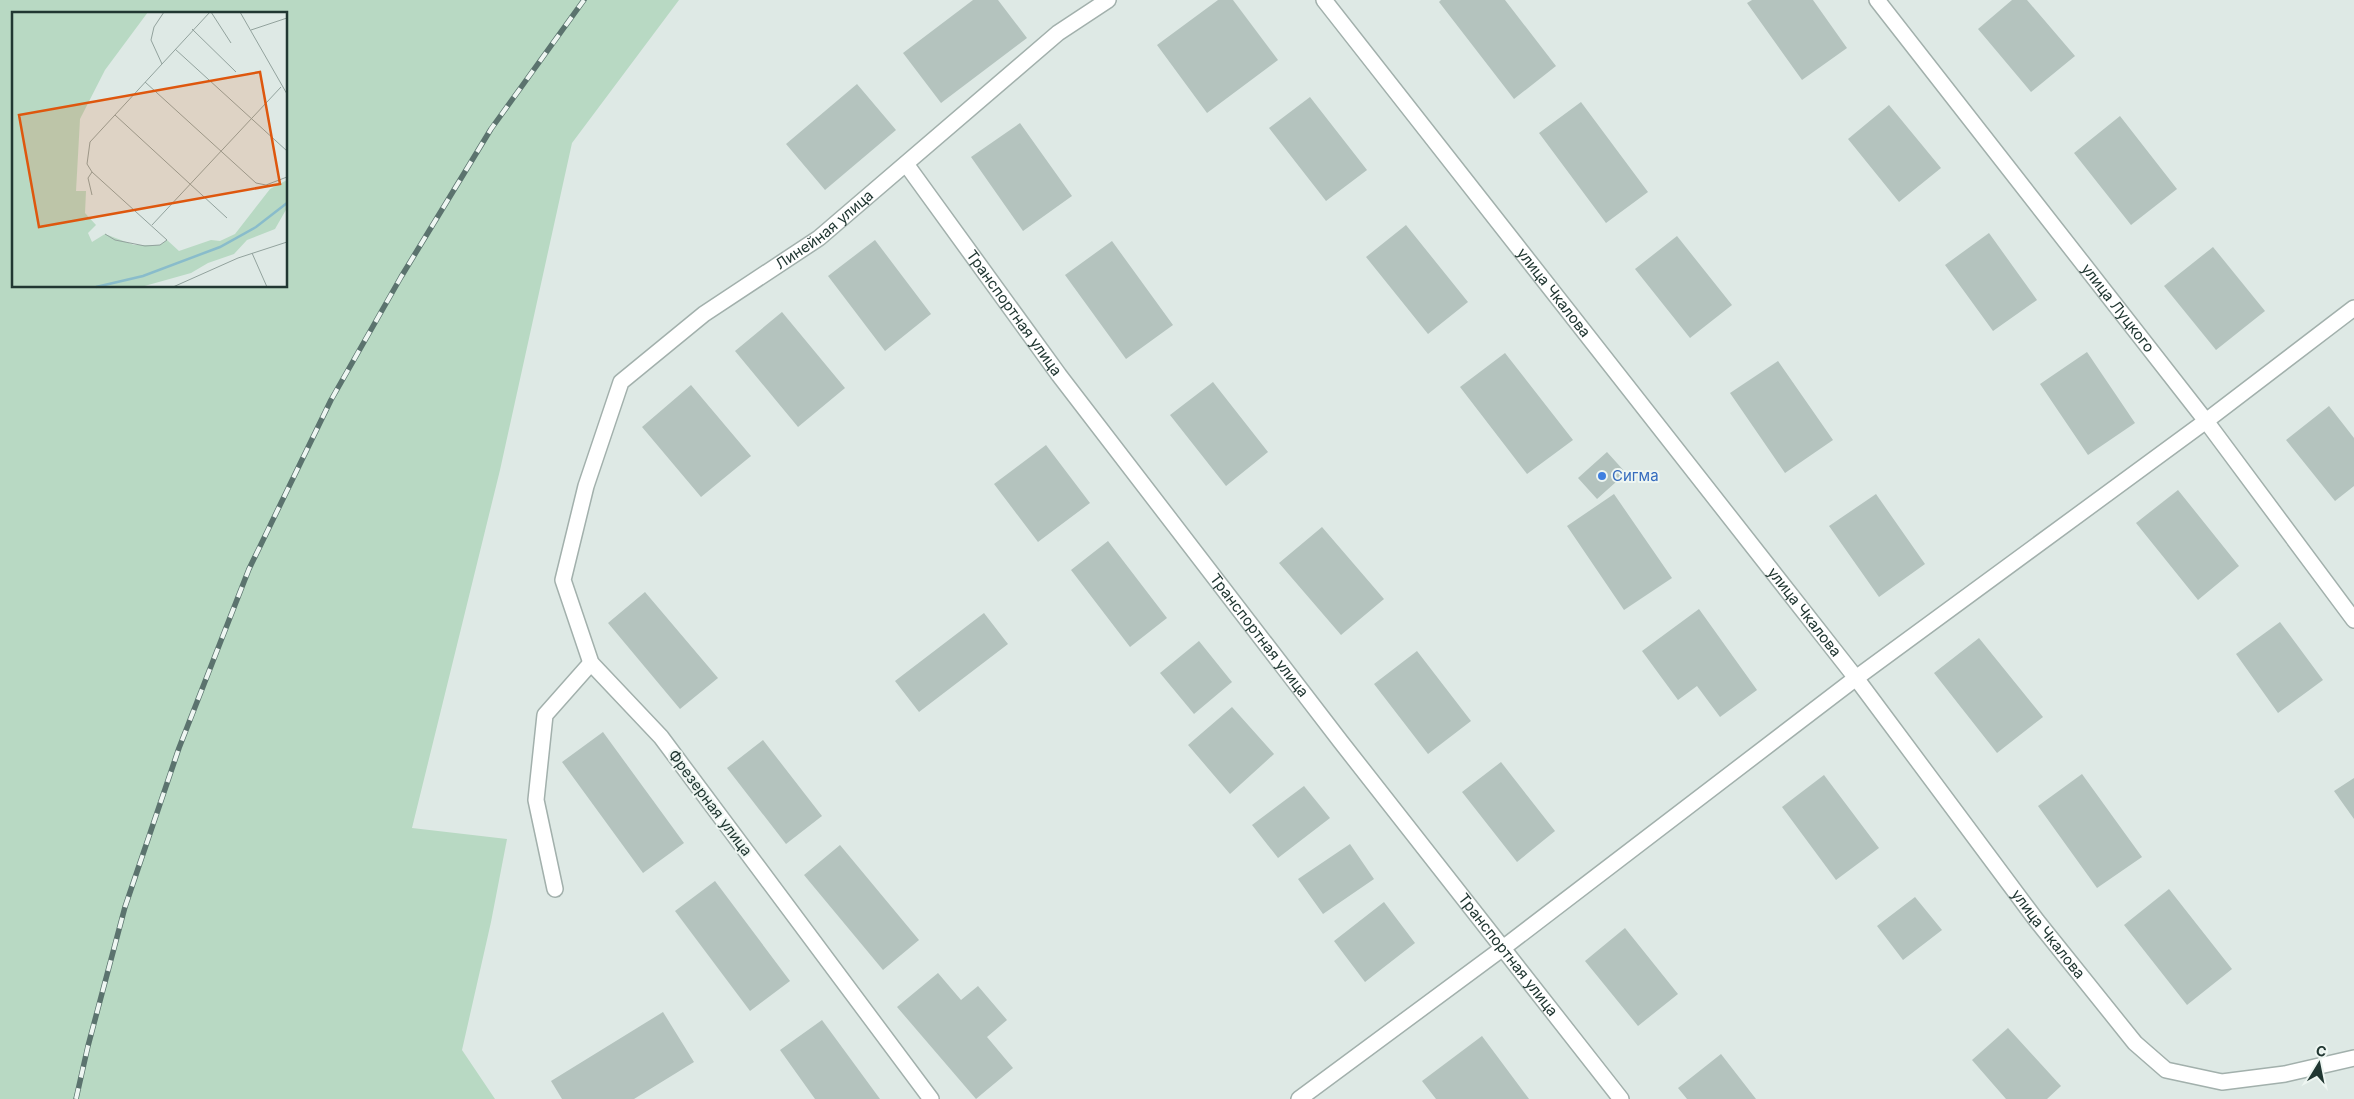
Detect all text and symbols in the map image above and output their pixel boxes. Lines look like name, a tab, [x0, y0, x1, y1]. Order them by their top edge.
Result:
inset map	[12, 12, 288, 288]
street label: Линейная улица	[772, 186, 877, 273]
street label: улица Чкалова	[1513, 244, 1595, 341]
street label: Транспортная улица	[962, 246, 1066, 379]
street label: улица Луцкого	[2078, 260, 2159, 356]
place label: Сигма	[1612, 466, 1659, 485]
marker: Сигма	[1596, 470, 1608, 482]
street label: улица Чкалова	[1764, 563, 1846, 660]
street label: Транспортная улица	[1206, 569, 1313, 701]
street label: Фрезерная улица	[664, 746, 757, 860]
street label: улица Чкалова	[2008, 885, 2090, 982]
street label: Транспортная улица	[1454, 889, 1562, 1020]
north arrow	[2294, 1039, 2344, 1089]
text: С	[2315, 1041, 2328, 1060]

